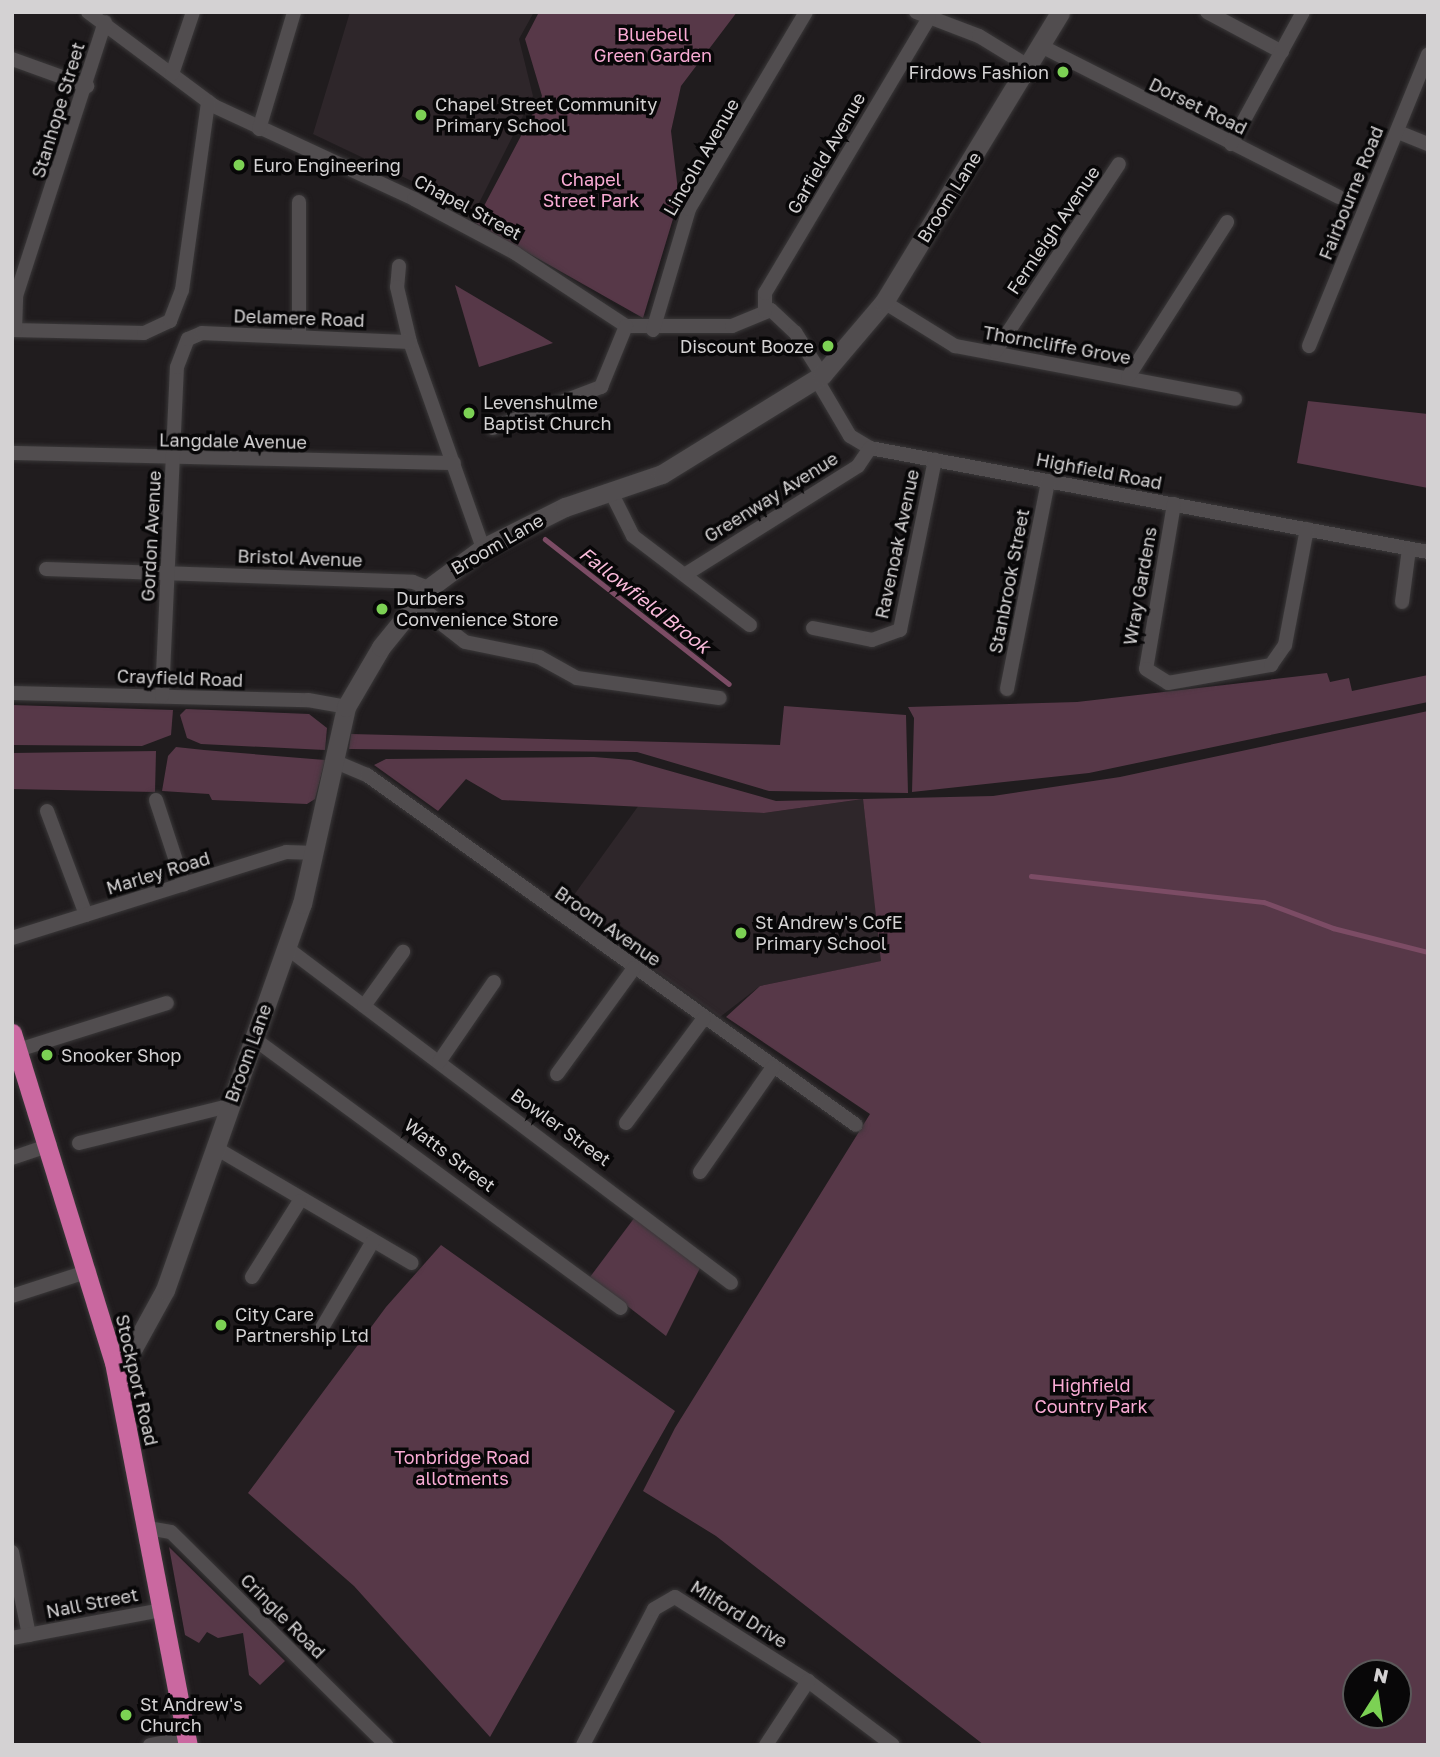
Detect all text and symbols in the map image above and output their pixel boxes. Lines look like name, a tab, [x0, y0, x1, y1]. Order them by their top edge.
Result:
park label: Bluebell Green Garden	[594, 24, 712, 66]
street label: Stanhope Street	[27, 40, 89, 180]
place label: Firdows Fashion	[908, 61, 1049, 83]
marker: Firdows Fashion	[1055, 64, 1071, 80]
street label: Dorset Road	[1146, 73, 1250, 139]
street label: Garfield Avenue	[782, 88, 870, 218]
place label: Chapel Street Community Primary School	[435, 94, 657, 136]
street label: Lincoln Avenue	[659, 95, 743, 219]
marker: Chapel Street Community Primary School	[413, 107, 429, 123]
street label: Fairbourne Road	[1314, 123, 1388, 263]
street label: Broom Lane	[913, 148, 985, 246]
place label: Euro Engineering	[253, 154, 401, 176]
marker: Euro Engineering	[231, 157, 247, 173]
street label: Fernleigh Avenue	[1002, 162, 1104, 298]
park label: Chapel Street Park	[543, 169, 639, 212]
street label: Chapel Street	[411, 170, 525, 244]
street label: Delamere Road	[233, 305, 365, 331]
street label: Thorncliffe Grove	[981, 321, 1133, 369]
place label: Discount Booze	[680, 335, 814, 357]
marker: Discount Booze	[820, 338, 836, 354]
place label: Levenshulme Baptist Church	[483, 392, 611, 434]
marker: Levenshulme Baptist Church	[461, 405, 477, 421]
street label: Langdale Avenue	[159, 429, 307, 453]
street label: Greenway Avenue	[700, 447, 842, 547]
street label: Highfield Road	[1034, 448, 1164, 494]
street label: Ravenoak Avenue	[871, 467, 923, 621]
street label: Gordon Avenue	[137, 470, 165, 602]
street label: Stanbrook Street	[984, 507, 1034, 655]
street label: Broom Lane	[447, 509, 547, 579]
street label: Wray Gardens	[1119, 525, 1161, 647]
water label: Fallowfield Brook	[575, 542, 715, 658]
street label: Bristol Avenue	[237, 545, 363, 571]
place label: Durbers Convenience Store	[396, 588, 559, 630]
marker: Durbers Convenience Store	[374, 601, 390, 617]
street label: Crayfield Road	[116, 665, 244, 691]
street label: Marley Road	[104, 847, 212, 899]
street label: Broom Avenue	[551, 881, 665, 971]
place label: St Andrew's CofE Primary School	[755, 912, 903, 954]
marker: St Andrew's CofE Primary School	[733, 925, 749, 941]
street label: Broom Lane	[220, 1001, 276, 1105]
place label: Snooker Shop	[61, 1044, 181, 1066]
marker: Snooker Shop	[39, 1047, 55, 1063]
street label: Bowler Street	[507, 1084, 615, 1170]
street label: Watts Street	[400, 1114, 500, 1196]
place label: City Care Partnership Ltd	[235, 1304, 369, 1346]
street label: Stockport Road	[111, 1312, 163, 1448]
marker: City Care Partnership Ltd	[213, 1317, 229, 1333]
park label: Highfield Country Park	[1034, 1375, 1148, 1418]
park label: Tonbridge Road allotments	[394, 1447, 530, 1490]
street label: Cringle Road	[236, 1569, 330, 1663]
street label: Milford Drive	[687, 1576, 791, 1652]
street label: Nall Street	[44, 1584, 140, 1622]
north arrow	[1342, 1659, 1412, 1729]
text: N	[1372, 1662, 1391, 1688]
place label: St Andrew's Church	[140, 1694, 243, 1736]
marker: St Andrew's Church	[118, 1707, 134, 1723]

